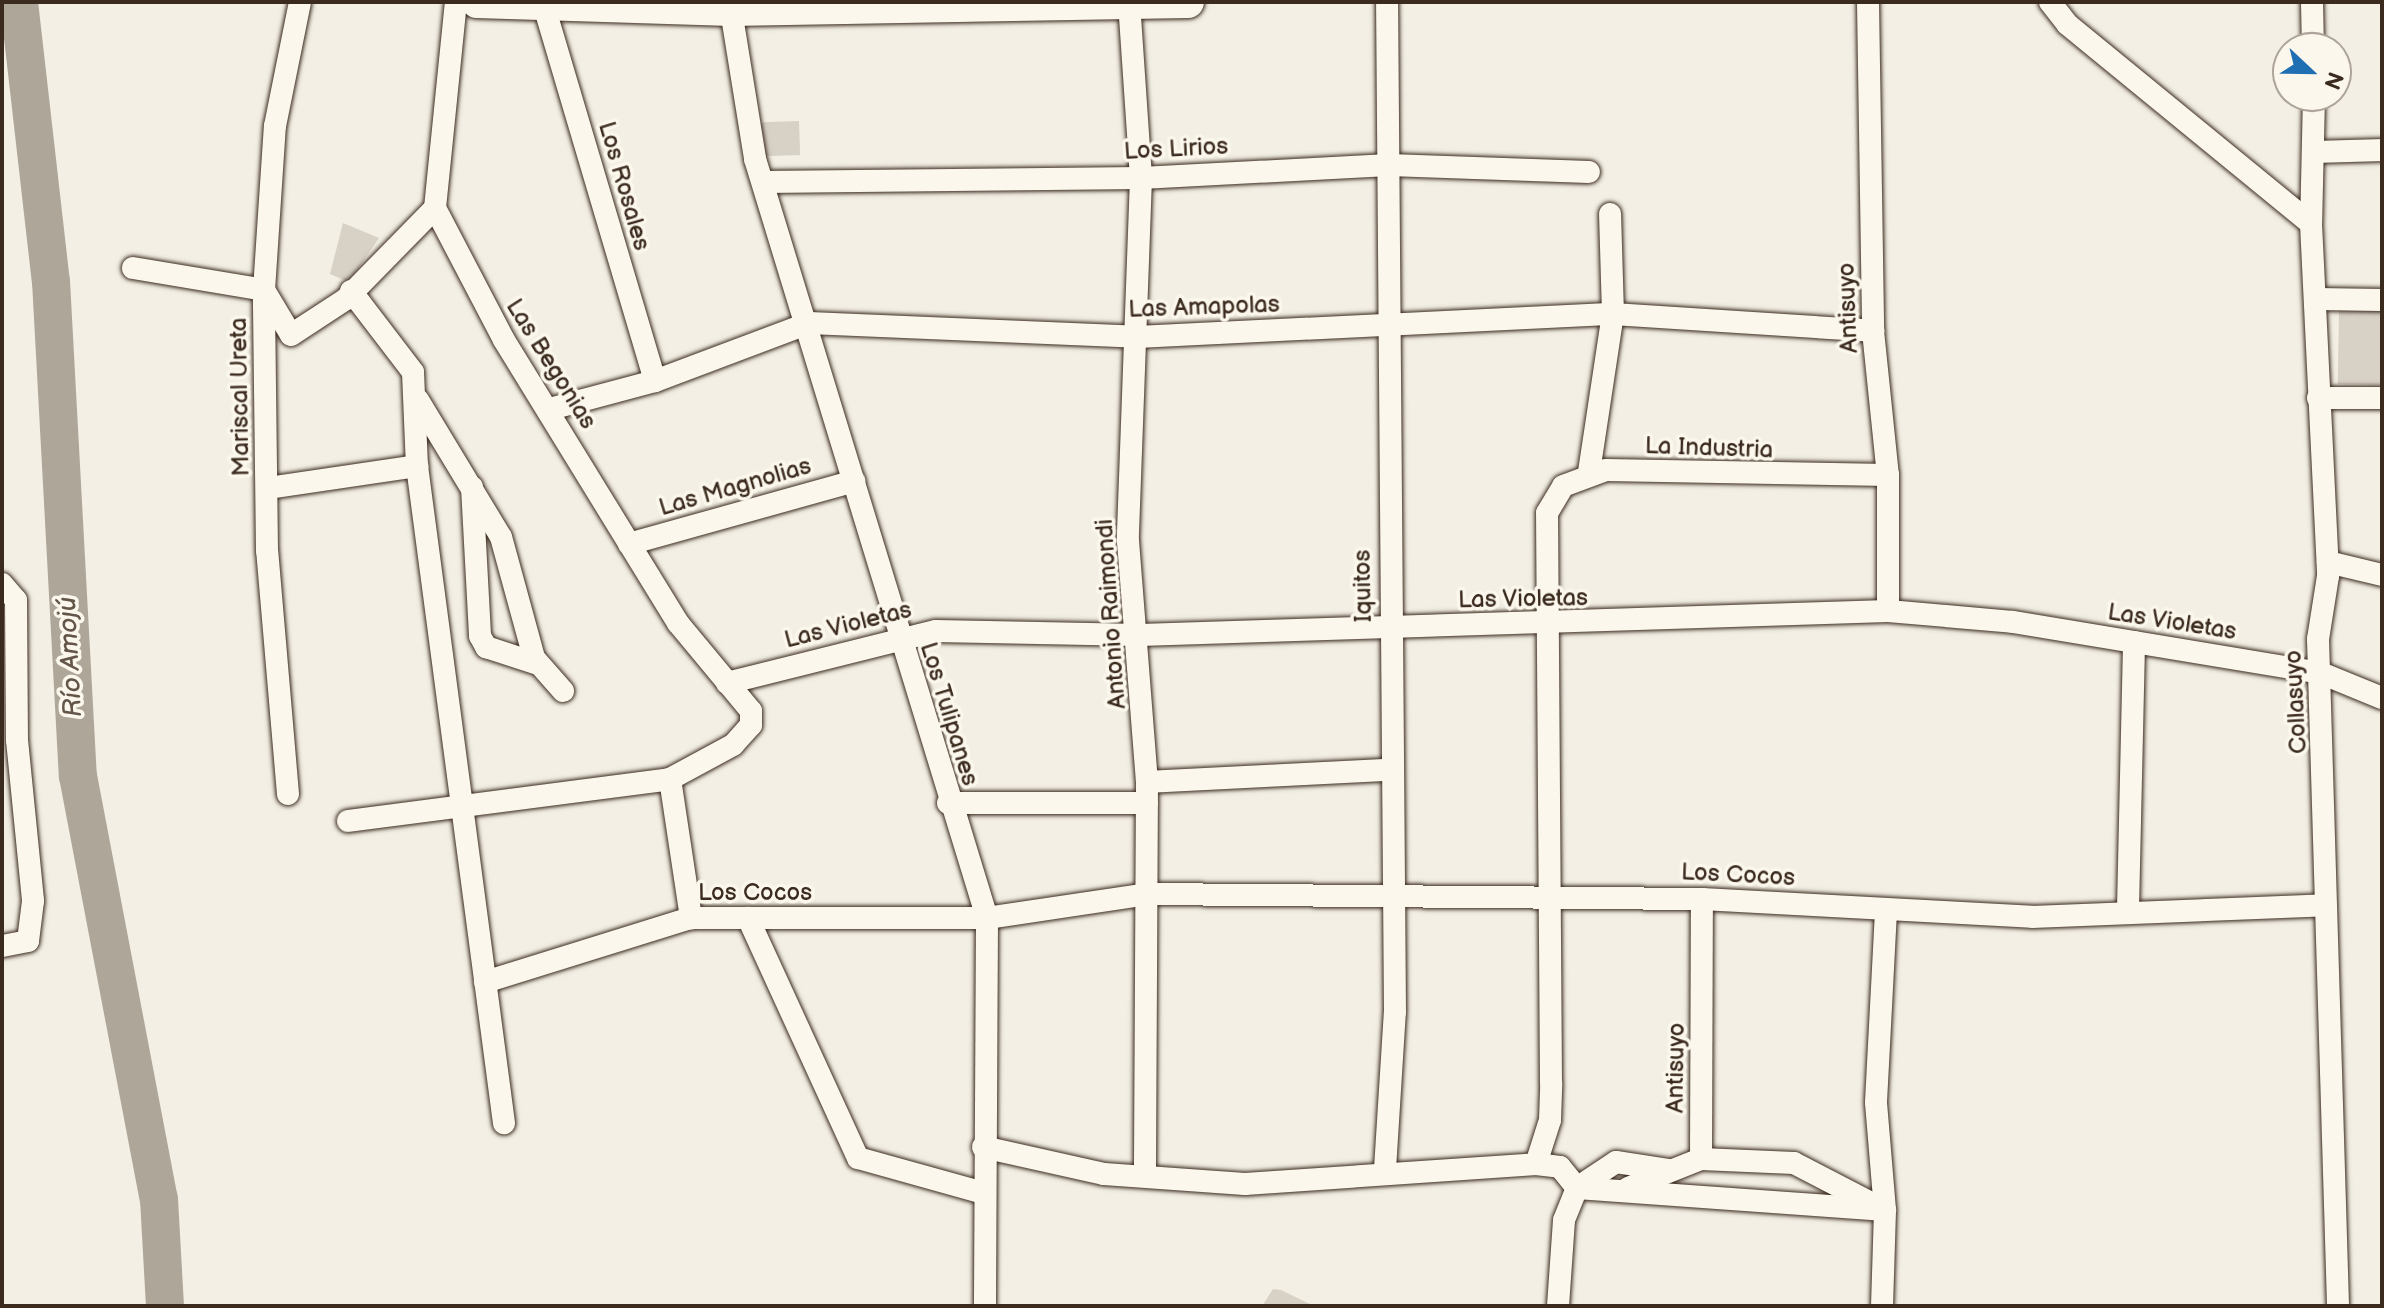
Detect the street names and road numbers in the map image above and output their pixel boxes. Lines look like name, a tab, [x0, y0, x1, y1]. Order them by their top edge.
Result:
street label: Los Rosales	[592, 118, 656, 254]
street label: Los Lirios	[1123, 132, 1229, 166]
street label: Antisuyo	[1832, 262, 1864, 354]
street label: Las Amapolas	[1128, 290, 1280, 324]
street label: Las Begonias	[500, 294, 602, 434]
street label: Mariscal Ureta	[224, 317, 256, 477]
street label: La Industria	[1644, 431, 1774, 465]
street label: Las Magnolias	[656, 452, 814, 522]
street label: Antonio Raimondi	[1090, 518, 1132, 710]
street label: Iquitos	[1348, 549, 1378, 623]
street label: Las Violetas	[1457, 583, 1589, 615]
street label: Las Violetas	[781, 595, 915, 655]
street label: Las Violetas	[2105, 598, 2239, 646]
street label: Los Tulipanes	[913, 638, 985, 790]
street label: Collasuyo	[2279, 649, 2313, 755]
street label: Los Cocos	[1680, 858, 1796, 892]
street label: Los Cocos	[698, 879, 812, 907]
street label: Antisuyo	[1661, 1023, 1691, 1113]

